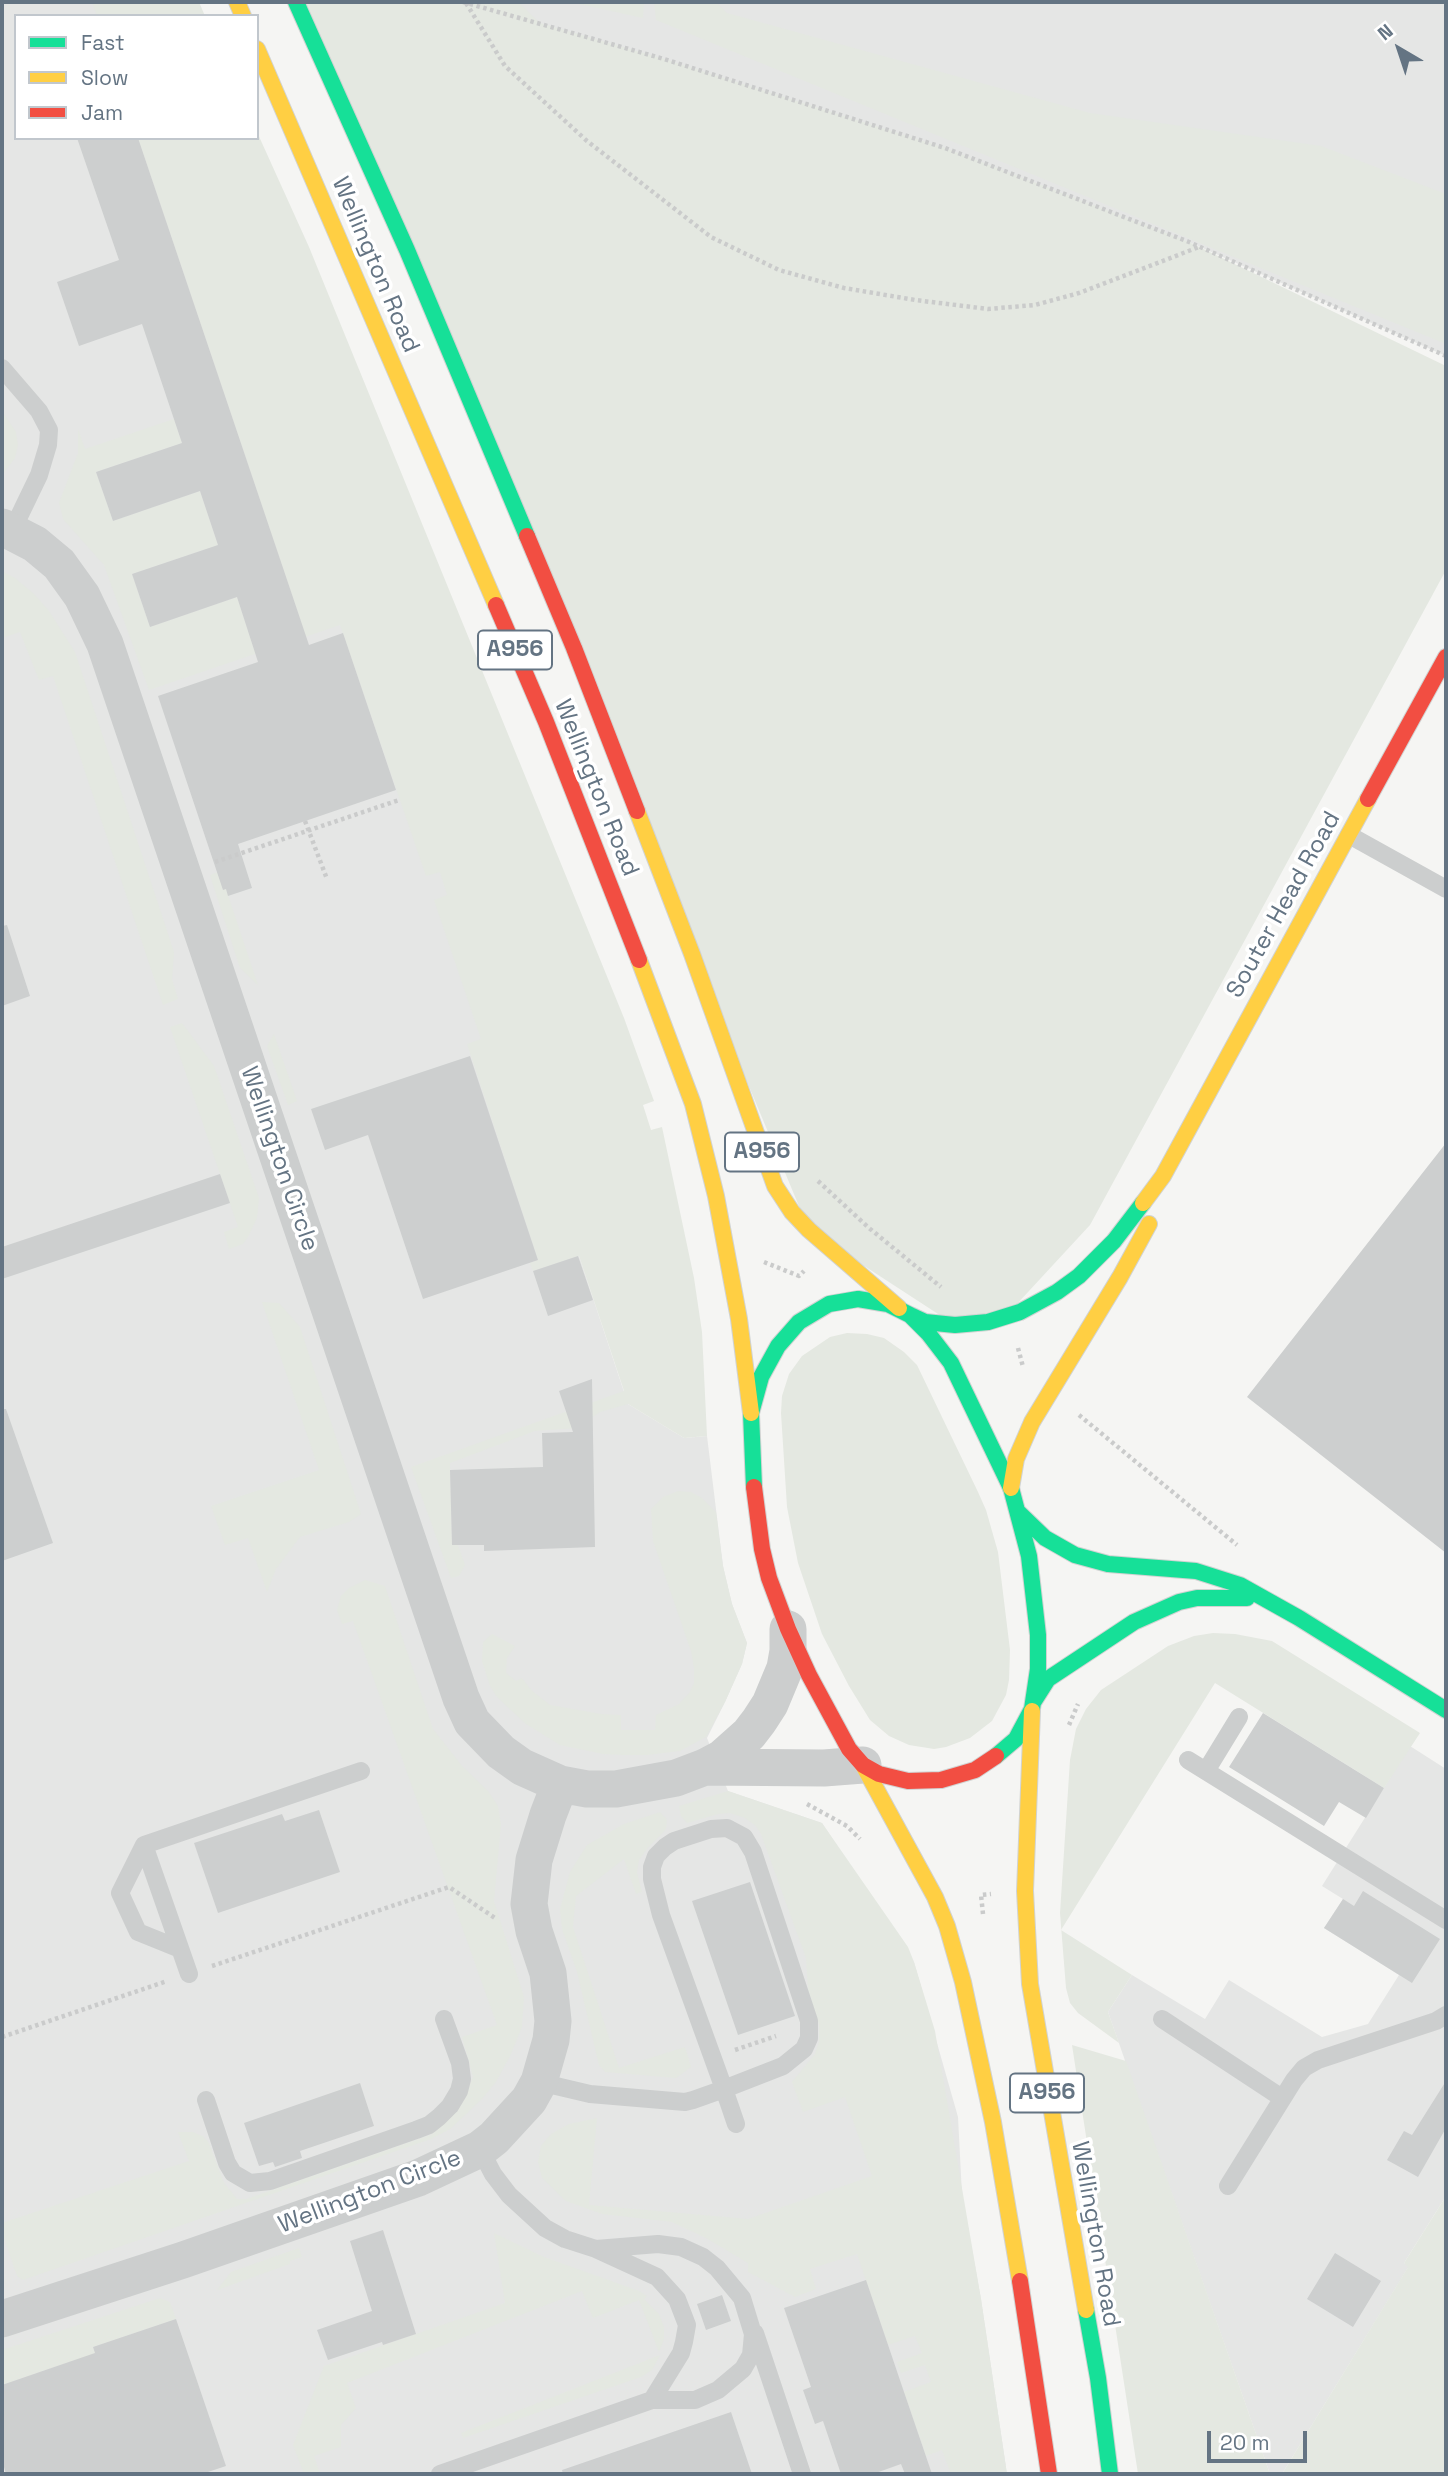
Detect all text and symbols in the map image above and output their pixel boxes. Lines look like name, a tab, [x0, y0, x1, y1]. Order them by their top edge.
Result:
legend	[14, 14, 259, 140]
north arrow	[1364, 14, 1434, 84]
text: N	[1373, 19, 1398, 46]
text: Fast	[81, 29, 125, 56]
text: Slow	[81, 64, 129, 91]
text: Jam	[81, 99, 123, 126]
street label: Wellington Road	[325, 173, 425, 357]
road number: A956	[478, 630, 552, 670]
street label: Wellington Road	[547, 696, 645, 880]
street label: Souter Head Road	[1221, 807, 1347, 1003]
street label: Wellington Circle	[234, 1063, 324, 1255]
road number: A956	[725, 1133, 799, 1172]
road number: A956	[1010, 2074, 1084, 2112]
street label: Wellington Road	[1065, 2139, 1125, 2329]
street label: Wellington Circle	[275, 2144, 465, 2240]
scale bar	[1210, 2416, 1310, 2460]
text: 20 m	[1220, 2429, 1270, 2456]

